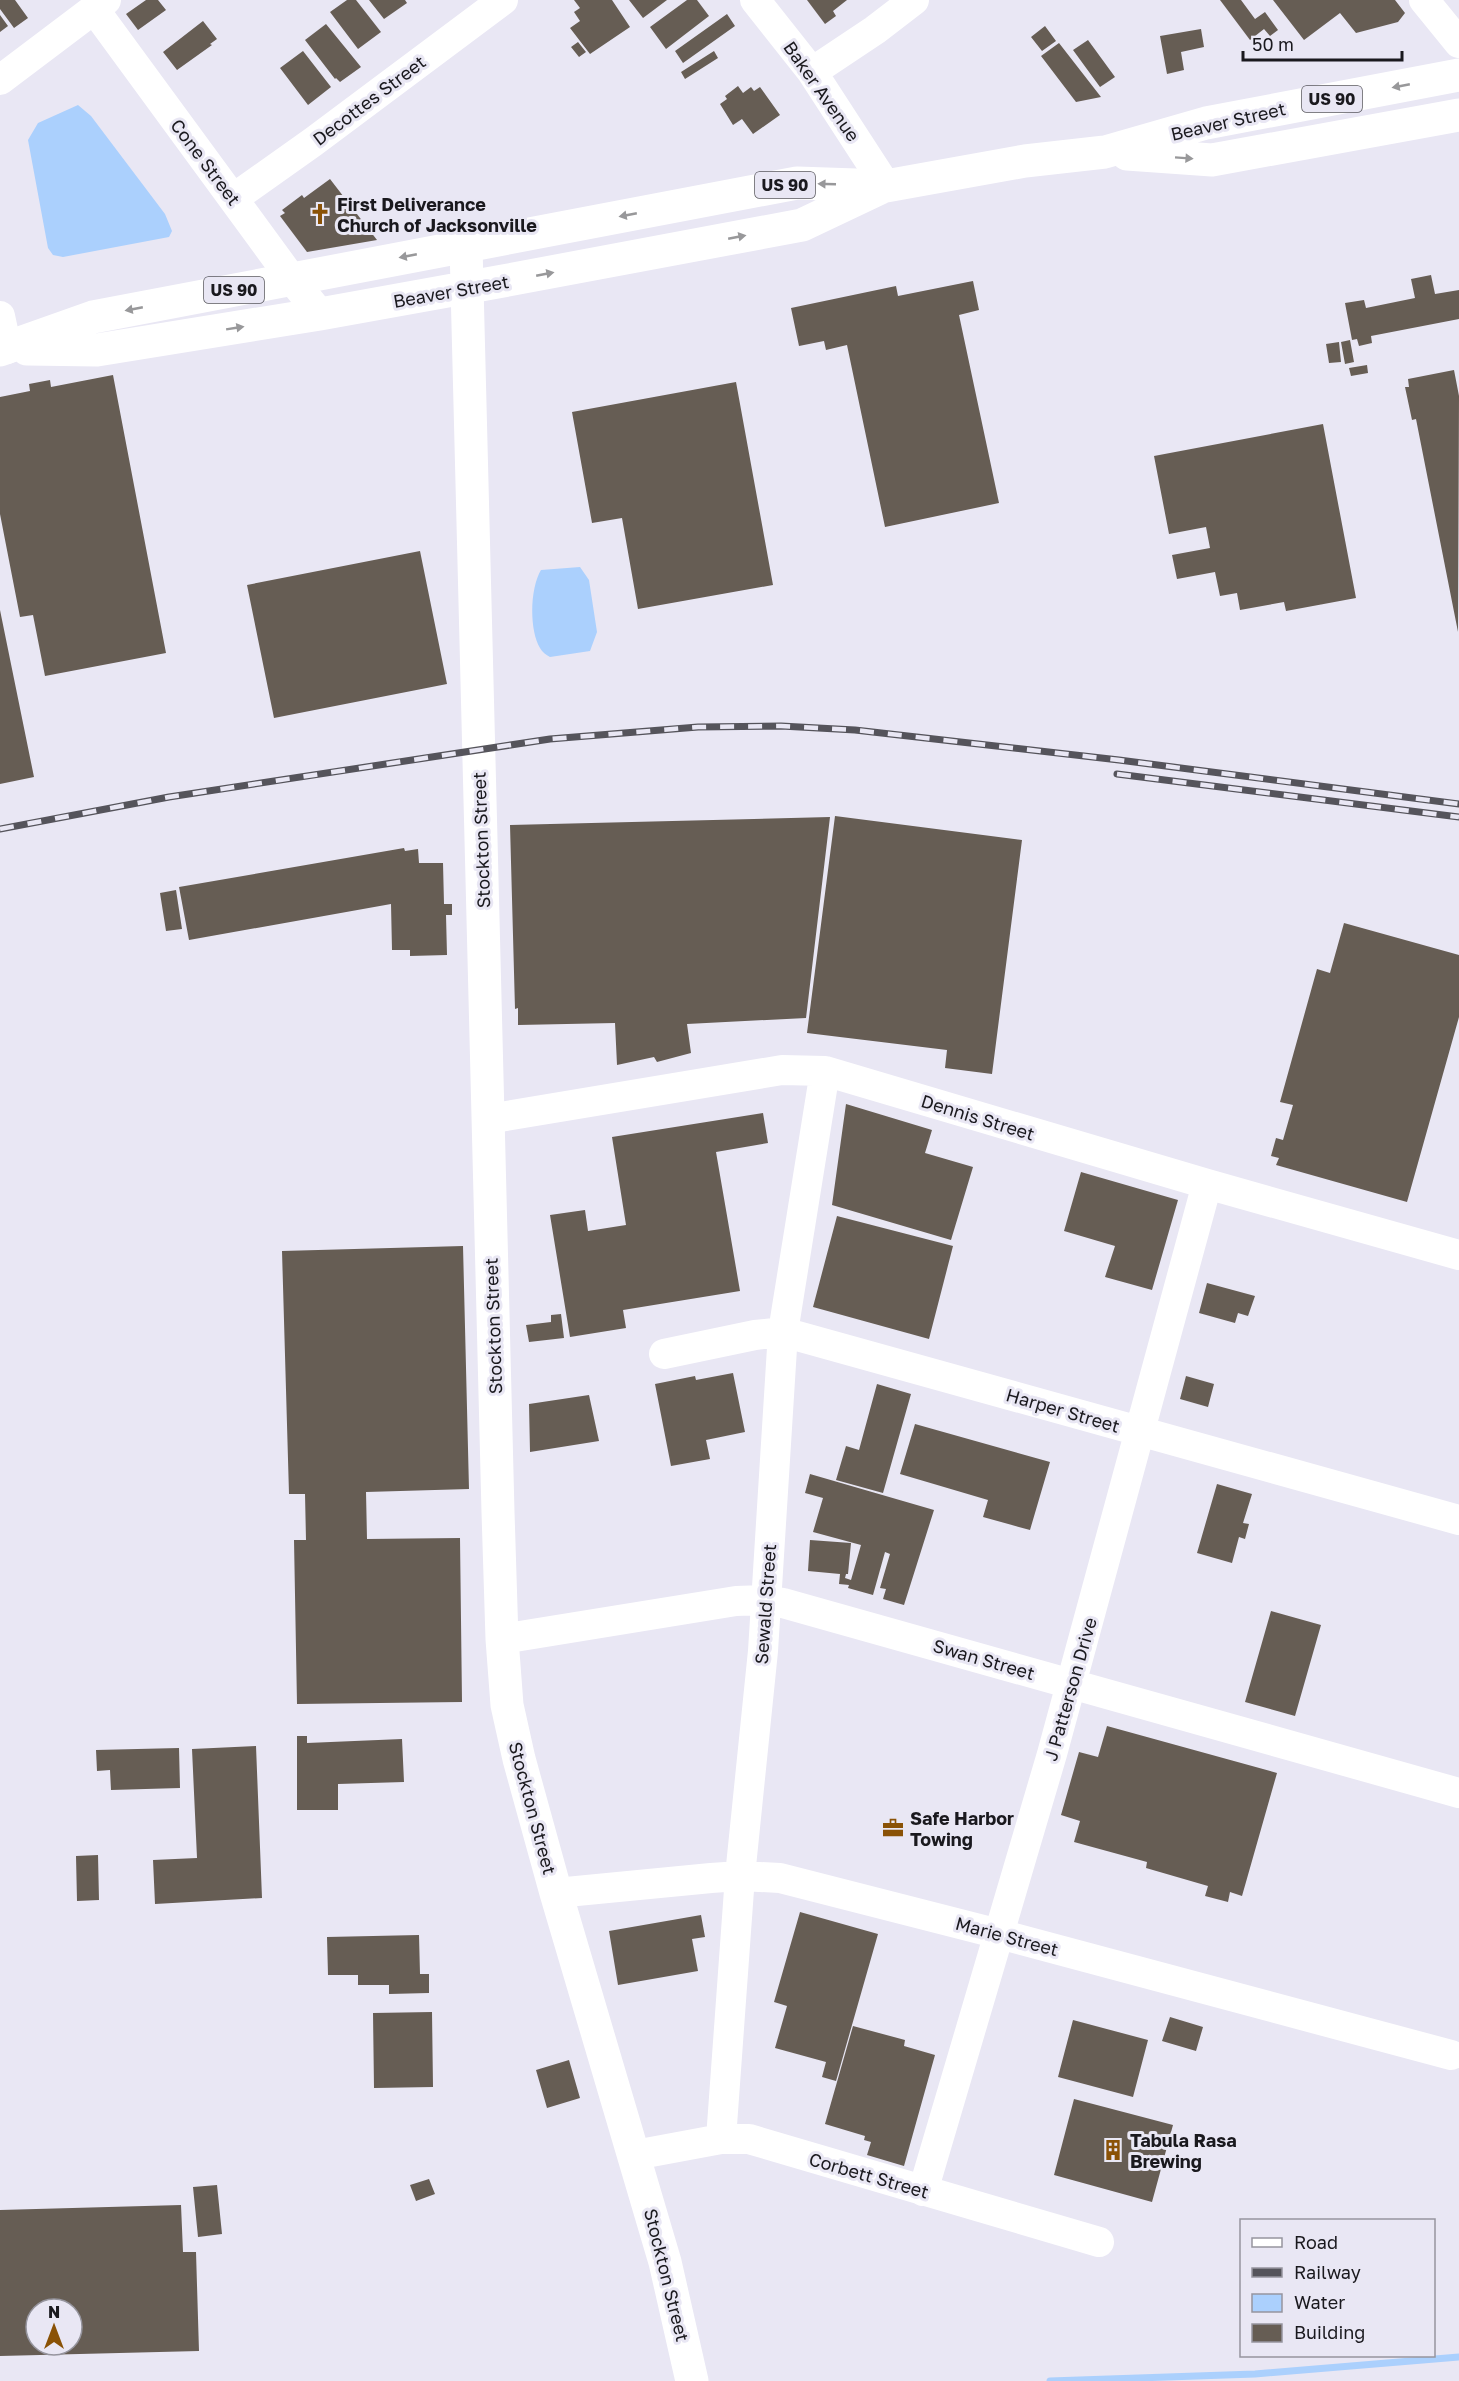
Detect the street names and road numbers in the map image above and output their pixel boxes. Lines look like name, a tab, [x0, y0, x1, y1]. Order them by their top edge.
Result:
street label: Baker Avenue	[779, 37, 865, 145]
street label: Decottes Street	[308, 50, 430, 150]
road number: US 90	[1302, 86, 1362, 112]
street label: Beaver Street	[1168, 97, 1288, 145]
street label: Cone Street	[166, 115, 246, 209]
road number: US 90	[755, 172, 815, 198]
street label: Beaver Street	[391, 270, 511, 312]
road number: US 90	[204, 277, 264, 303]
street label: Stockton Street	[468, 771, 494, 909]
street label: Dennis Street	[919, 1089, 1037, 1145]
street label: Stockton Street	[480, 1257, 506, 1395]
street label: Harper Street	[1004, 1383, 1122, 1437]
street label: Sewald Street	[750, 1543, 780, 1665]
street label: J Patterson Drive	[1039, 1615, 1101, 1763]
street label: Swan Street	[931, 1634, 1037, 1684]
street label: Stockton Street	[505, 1739, 561, 1877]
street label: Marie Street	[953, 1912, 1061, 1960]
street label: Corbett Street	[807, 2147, 931, 2203]
street label: Stockton Street	[640, 2206, 694, 2344]

